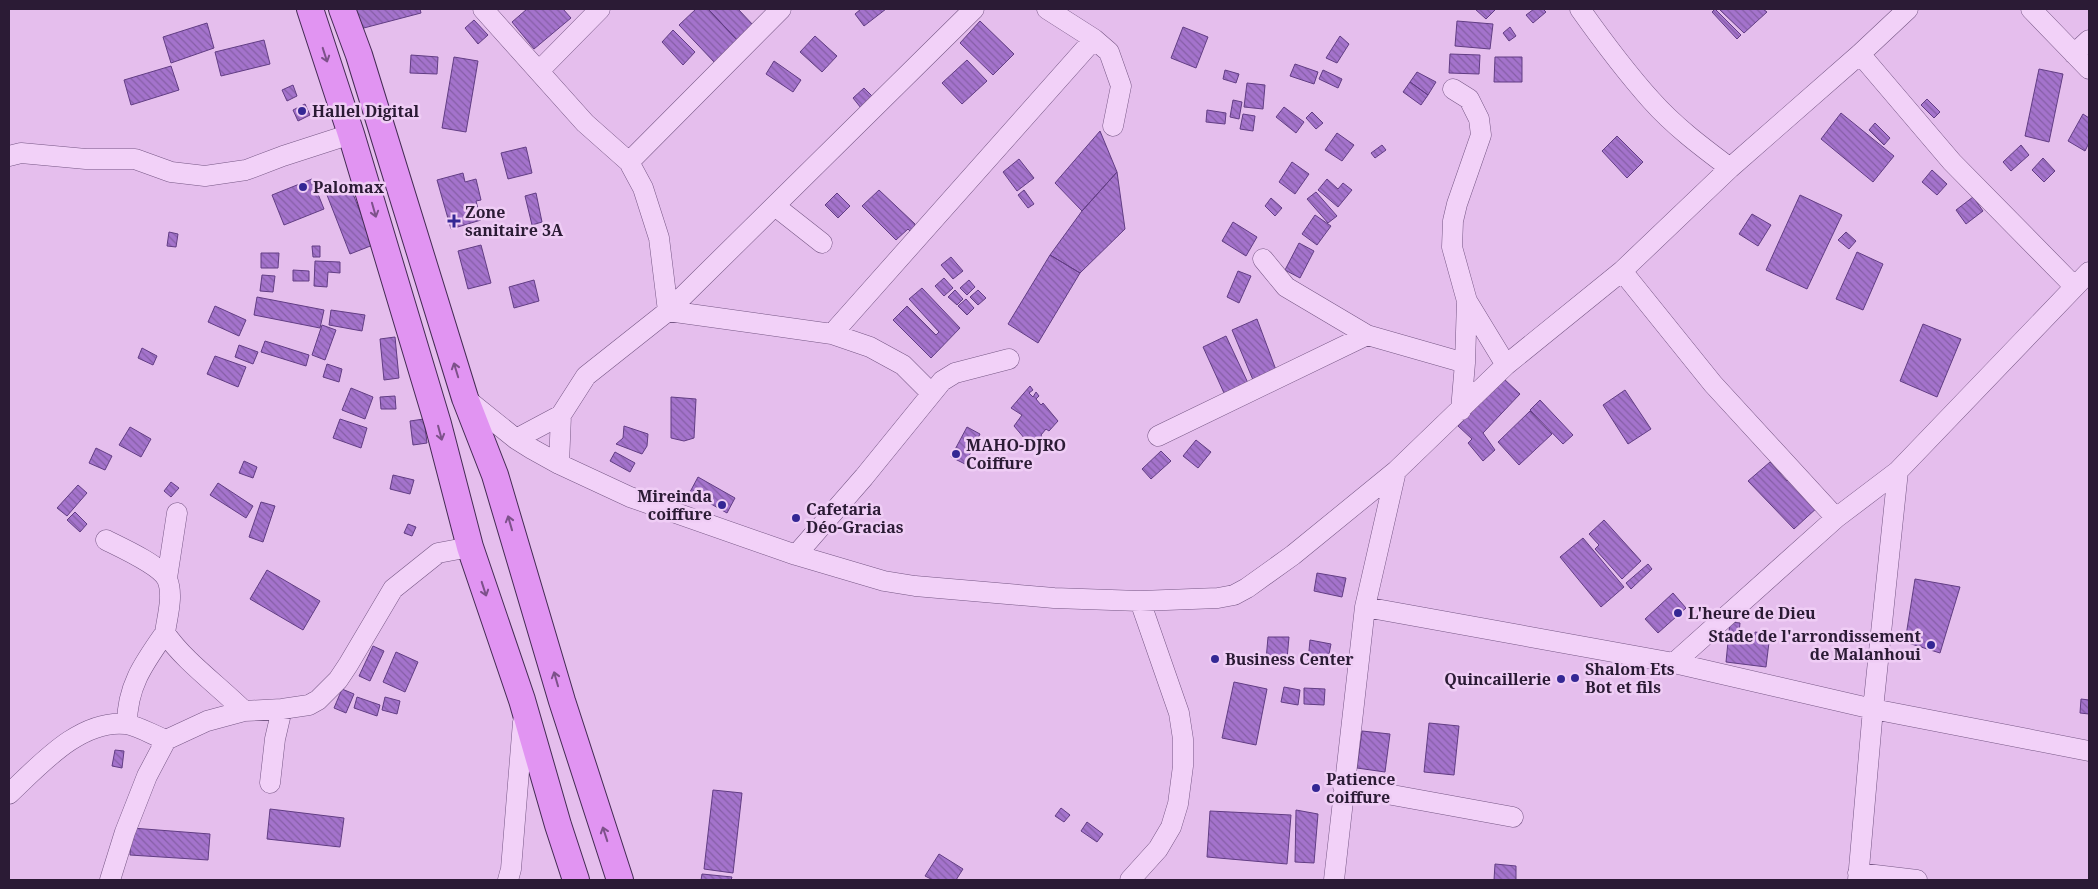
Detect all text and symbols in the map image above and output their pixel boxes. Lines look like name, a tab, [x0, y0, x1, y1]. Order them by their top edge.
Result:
one-way arrow	[321, 47, 330, 62]
place label: Hallel Digital	[312, 100, 419, 122]
marker: Hallel Digital	[296, 105, 308, 117]
place label: Palomax	[313, 176, 385, 198]
marker: Palomax	[297, 181, 309, 193]
place label: Zone sanitaire 3A	[465, 201, 564, 241]
one-way arrow	[369, 202, 379, 218]
marker: Zone sanitaire 3A	[447, 214, 461, 228]
one-way arrow	[451, 362, 461, 378]
one-way arrow	[436, 424, 445, 440]
place label: MAHO-DJRO Coiffure	[966, 434, 1066, 474]
marker: MAHO-DJRO Coiffure	[950, 448, 962, 460]
place label: Mireinda coiffure	[637, 485, 712, 525]
place label: Cafetaria Déo-Gracias	[806, 498, 904, 538]
marker: Mireinda coiffure	[716, 499, 728, 511]
marker: Cafetaria Déo-Gracias	[790, 512, 802, 524]
one-way arrow	[504, 516, 514, 532]
one-way arrow	[479, 581, 489, 597]
place label: L'heure de Dieu	[1688, 602, 1816, 624]
marker: L'heure de Dieu	[1672, 607, 1684, 619]
place label: Stade de l'arrondissement de Malanhoui	[1709, 625, 1922, 665]
marker: Stade de l'arrondissement de Malanhoui	[1925, 639, 1937, 651]
place label: Business Center	[1225, 648, 1354, 670]
marker: Business Center	[1209, 653, 1221, 665]
place label: Shalom Ets Bot et fils	[1585, 658, 1675, 698]
place label: Quincaillerie	[1444, 668, 1551, 690]
one-way arrow	[550, 671, 560, 687]
marker: Shalom Ets Bot et fils	[1569, 672, 1581, 684]
marker: Quincaillerie	[1555, 673, 1567, 685]
place label: Patience coiffure	[1326, 768, 1395, 808]
marker: Patience coiffure	[1310, 782, 1322, 794]
one-way arrow	[600, 826, 610, 842]

